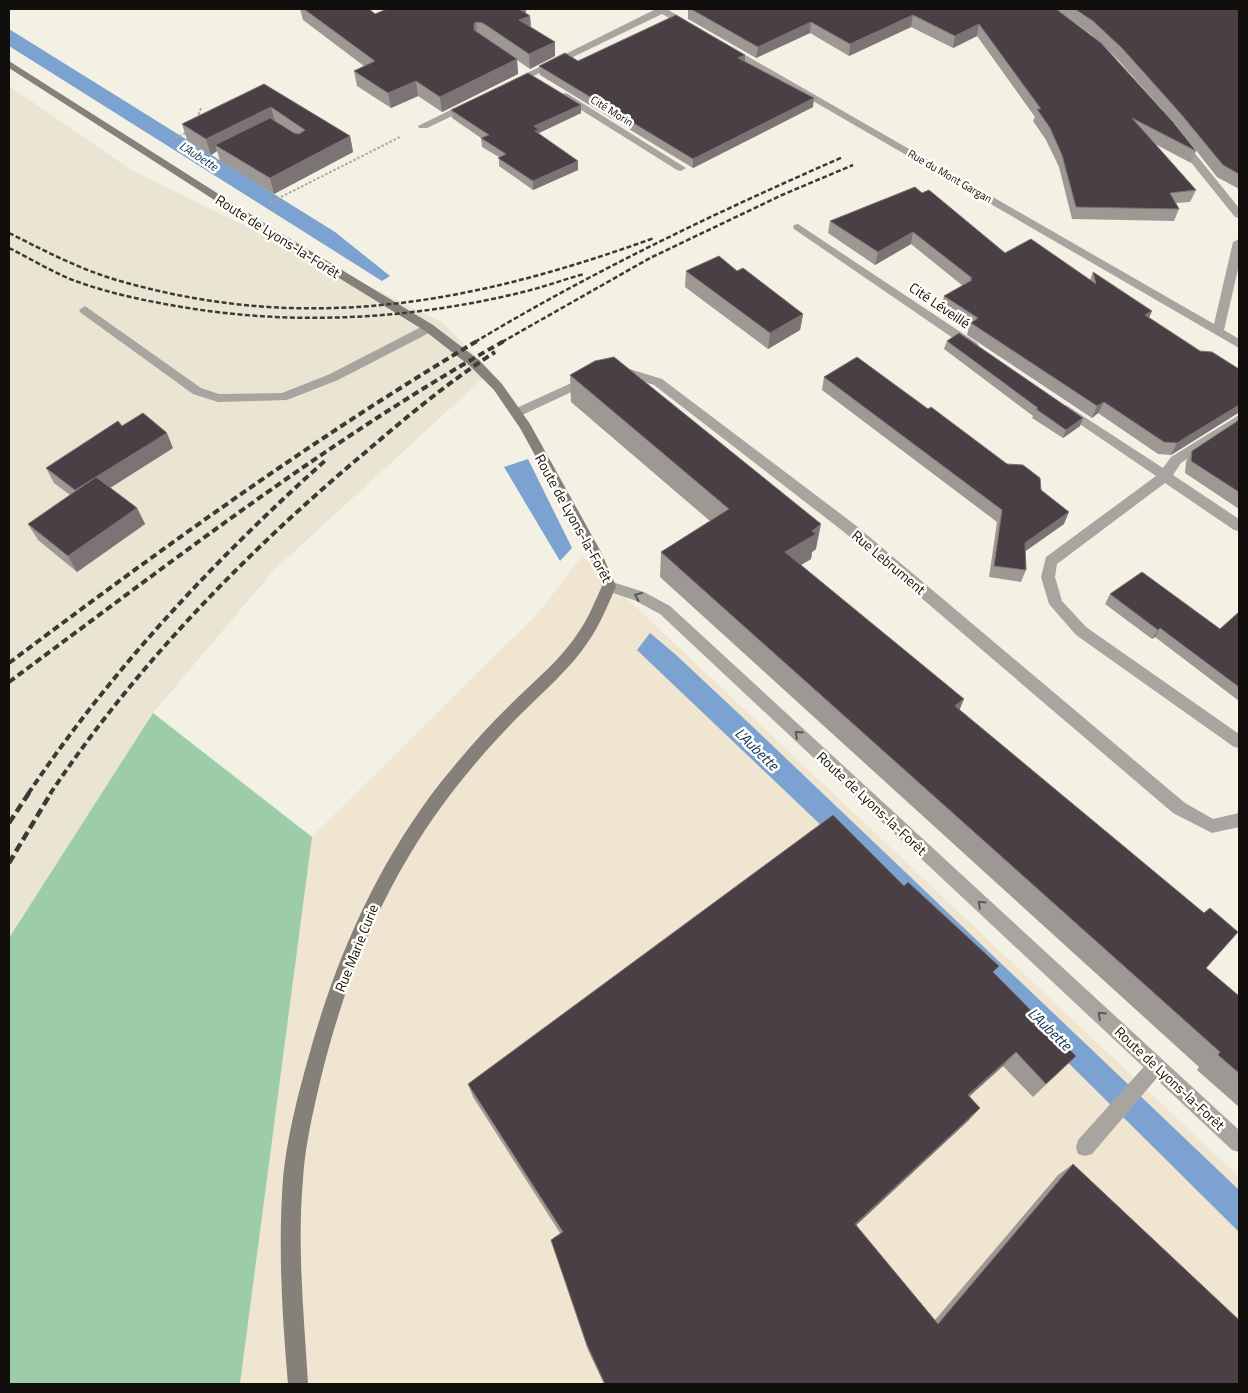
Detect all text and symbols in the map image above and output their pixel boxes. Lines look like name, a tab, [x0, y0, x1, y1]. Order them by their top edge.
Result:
street label: Cité Morin	[588, 92, 636, 130]
water label: L'Aubette	[176, 136, 223, 176]
street label: Rue du Mont Gargan	[905, 145, 995, 207]
street label: Route de Lyons-la-Forêt	[212, 189, 345, 283]
street label: Cité Léveillé	[905, 277, 975, 333]
street label: Route de Lyons-la-Forêt	[530, 450, 618, 586]
street label: Rue Lebrument	[848, 525, 931, 599]
one-way arrow	[634, 592, 643, 603]
water label: L'Aubette	[730, 722, 785, 777]
one-way arrow	[795, 731, 804, 740]
street label: Route de Lyons-la-Forêt	[812, 746, 932, 860]
street label: Rue Marie Curie	[329, 901, 383, 995]
one-way arrow	[978, 901, 987, 910]
water label: L'Aubette	[1023, 1002, 1078, 1057]
one-way arrow	[1097, 1012, 1106, 1021]
street label: Route de Lyons-la-Forêt	[1110, 1021, 1230, 1135]

